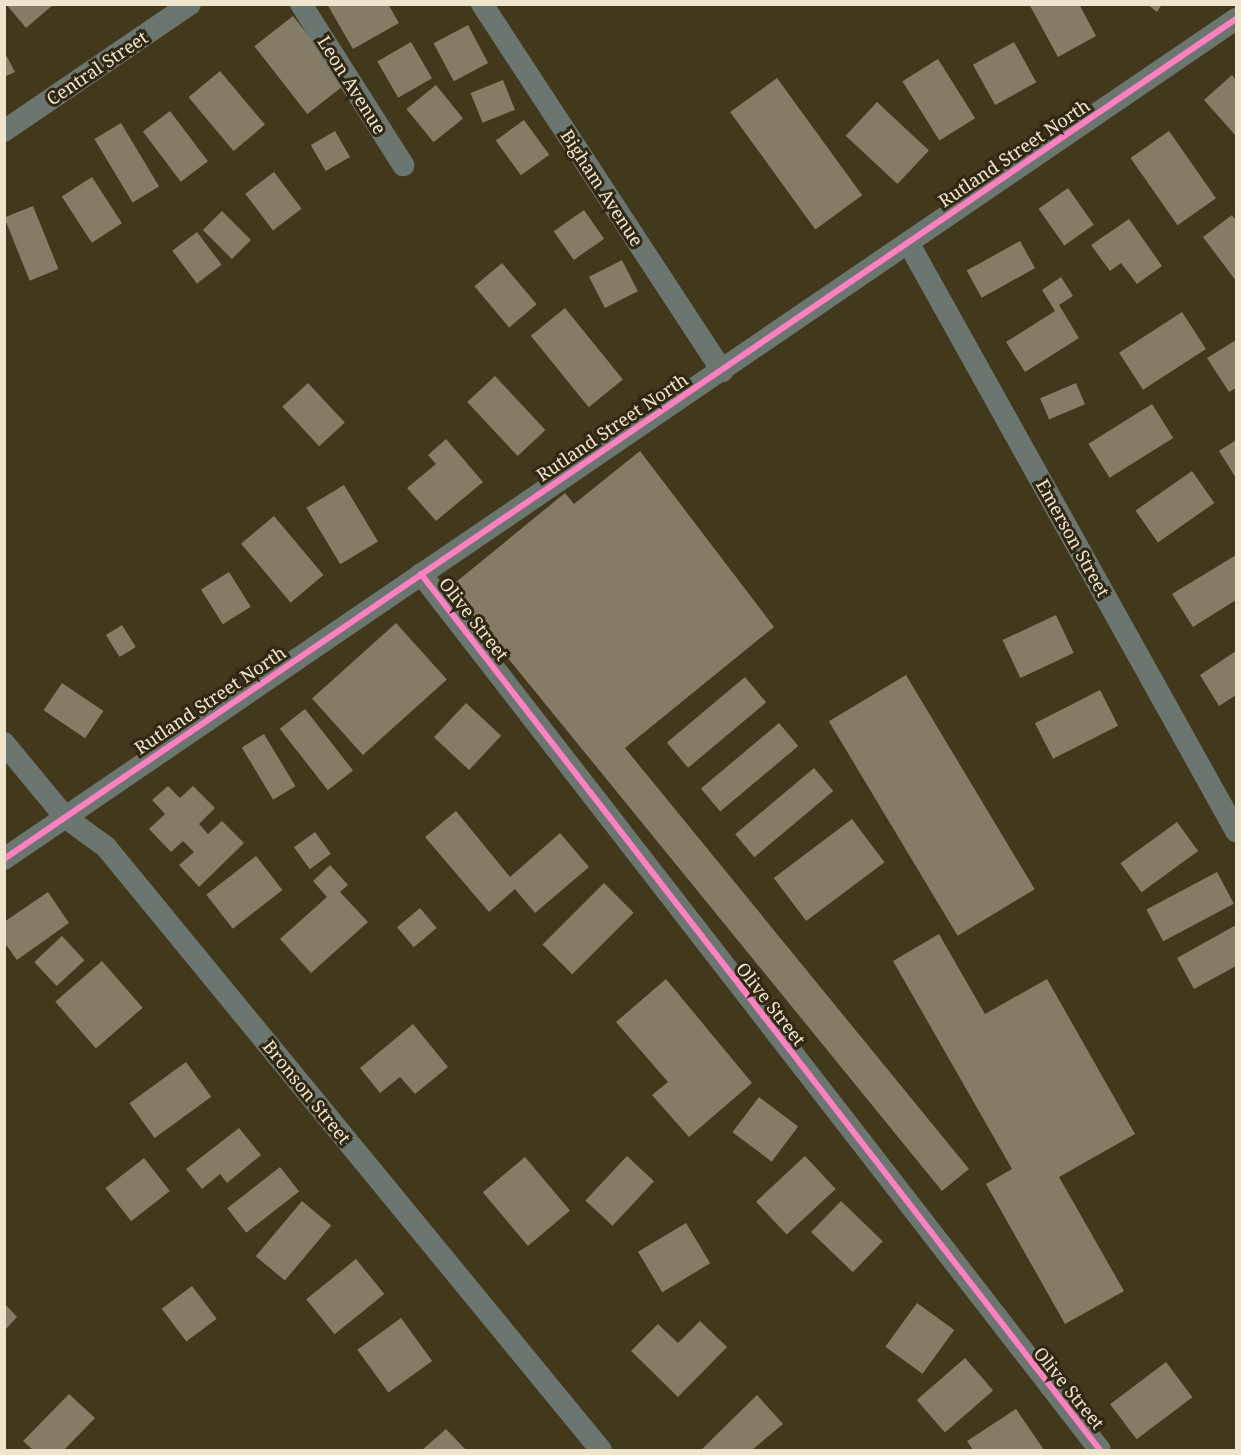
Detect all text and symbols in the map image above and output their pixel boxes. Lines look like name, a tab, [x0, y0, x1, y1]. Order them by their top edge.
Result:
street label: Central Street	[42, 26, 152, 110]
street label: Leon Avenue	[313, 32, 391, 138]
street label: Rutland Street North	[934, 94, 1094, 212]
street label: Bigham Avenue	[556, 126, 648, 250]
street label: Rutland Street North	[532, 368, 692, 486]
street label: Emerson Street	[1032, 475, 1114, 601]
street label: Olive Street	[435, 573, 513, 665]
street label: Rutland Street North	[130, 641, 290, 759]
street label: Olive Street	[732, 958, 810, 1050]
street label: Bronson Street	[259, 1036, 355, 1148]
street label: Olive Street	[1029, 1342, 1109, 1434]

